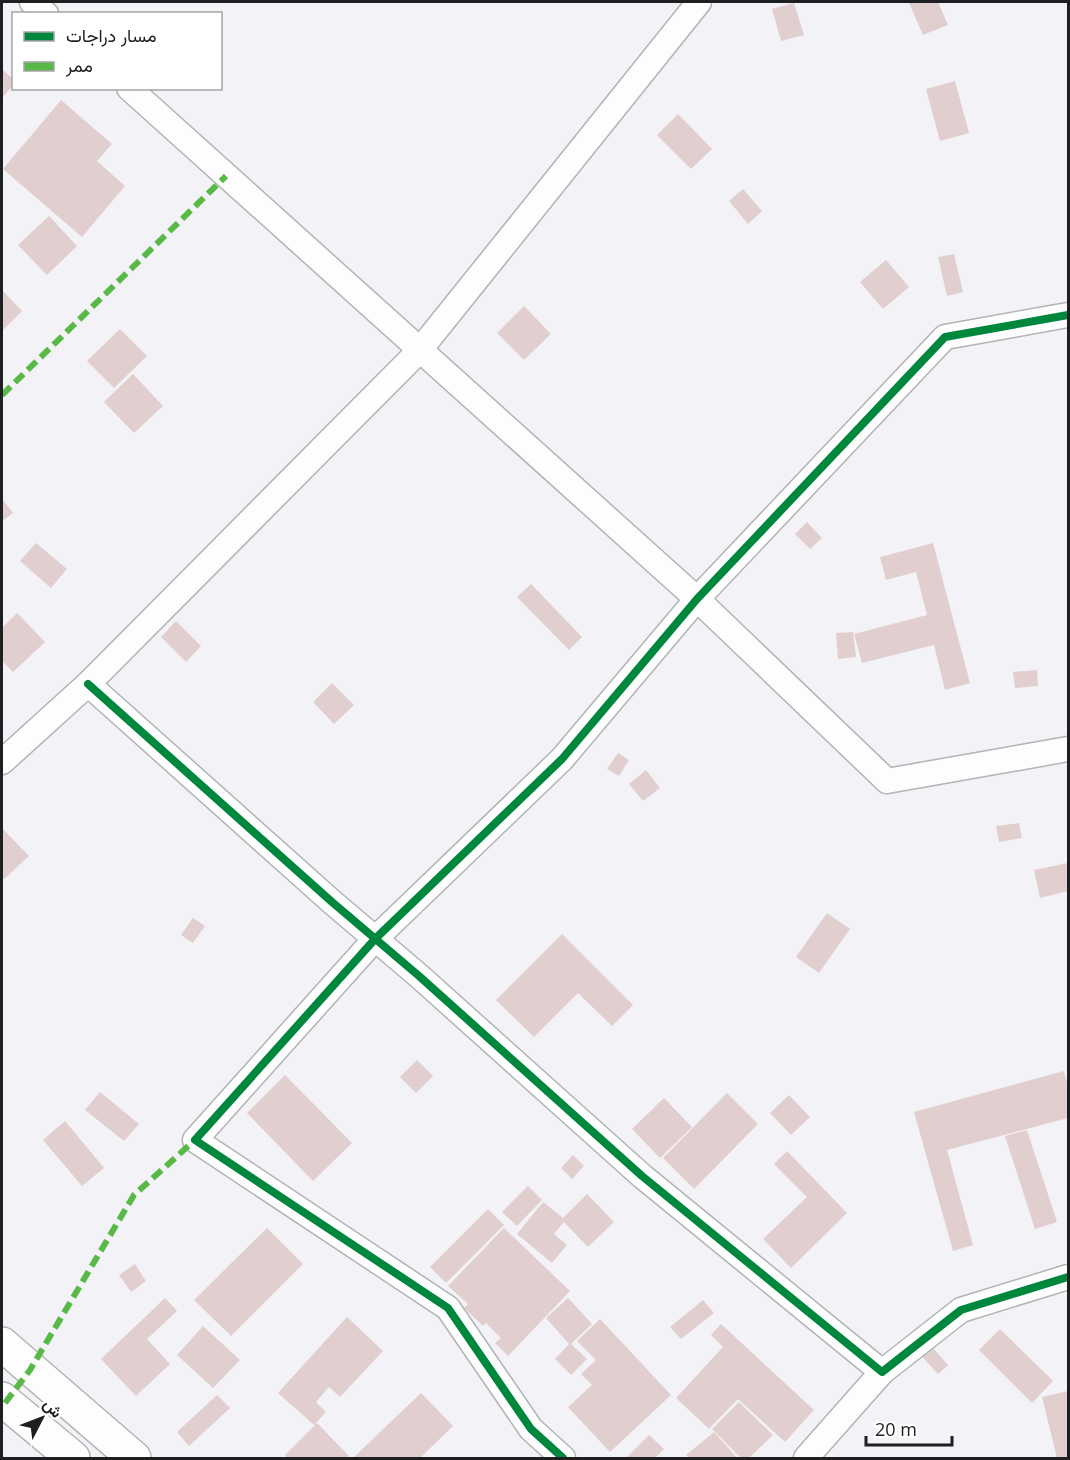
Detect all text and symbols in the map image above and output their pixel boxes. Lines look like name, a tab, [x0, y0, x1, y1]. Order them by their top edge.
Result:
legend	[12, 12, 222, 90]
text: مسار دراجات	[66, 23, 157, 47]
text: ممر	[65, 53, 93, 77]
north arrow	[12, 1388, 72, 1448]
text: ش	[39, 1393, 68, 1422]
scale bar	[866, 1409, 952, 1447]
text: 20 m	[875, 1417, 917, 1441]

